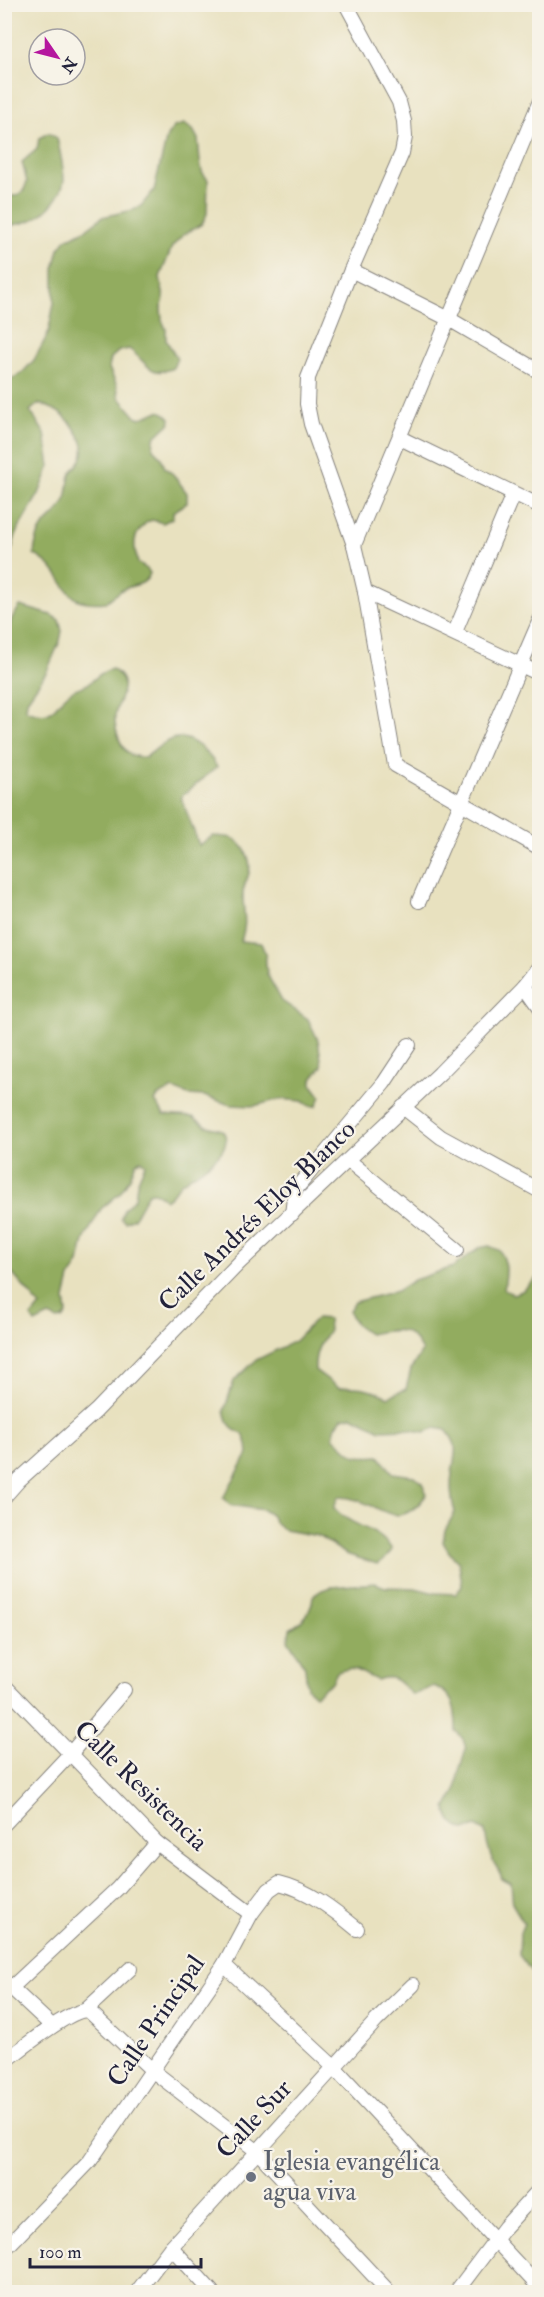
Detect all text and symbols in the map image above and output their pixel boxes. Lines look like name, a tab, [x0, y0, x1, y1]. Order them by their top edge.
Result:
north arrow	[27, 27, 87, 87]
text: N	[56, 53, 81, 77]
street label: Calle Andrés Eloy Blanco	[152, 1114, 362, 1318]
street label: Calle Resistencia	[67, 1714, 215, 1858]
street label: Calle Principal	[100, 1949, 213, 2093]
street label: Calle Sur	[209, 2073, 299, 2165]
place label: Iglesia evangélica agua viva	[263, 2146, 440, 2208]
marker: Iglesia evangélica agua viva	[244, 2170, 258, 2184]
scale bar	[30, 2231, 201, 2269]
text: 100 m	[39, 2241, 82, 2264]

